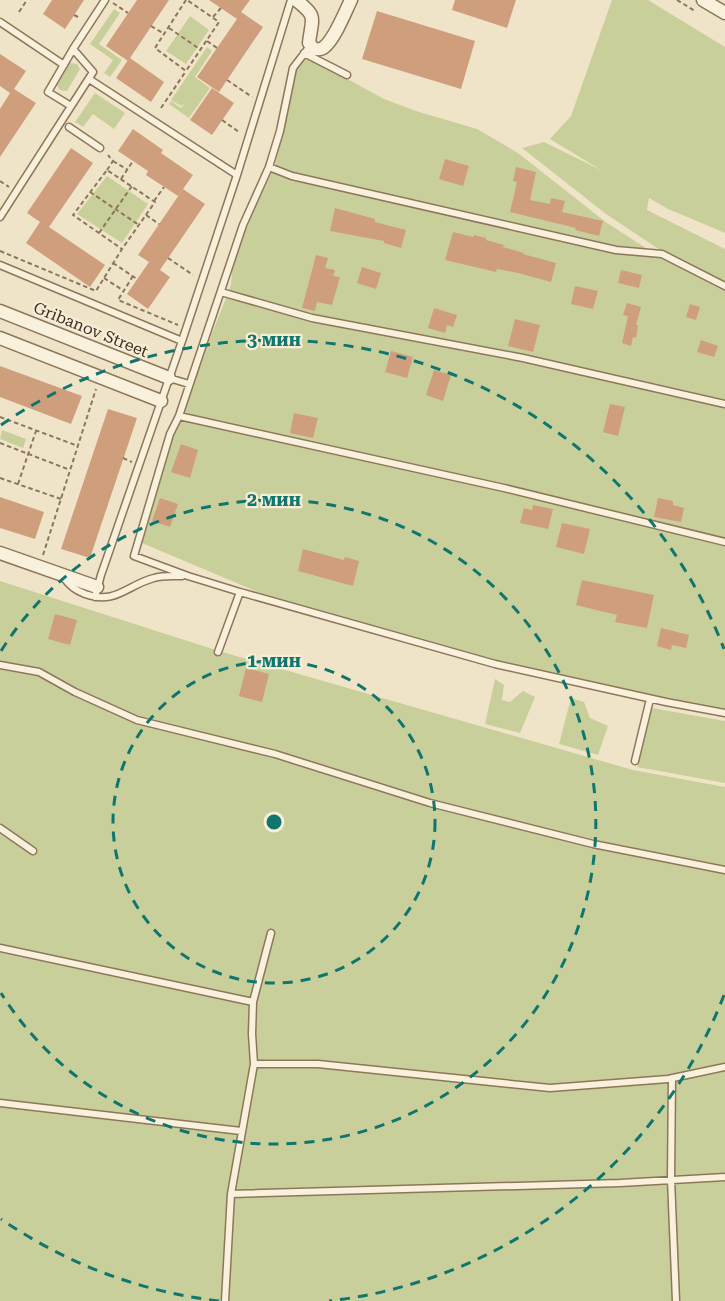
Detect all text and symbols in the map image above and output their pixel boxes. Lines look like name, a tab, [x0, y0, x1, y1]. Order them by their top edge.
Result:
street label: Gribanov Street	[31, 298, 151, 361]
text: 3 мин	[247, 329, 301, 350]
text: 2 мин	[247, 489, 301, 510]
text: 1 мин	[247, 650, 301, 671]
centre of rings	[264, 812, 284, 832]

